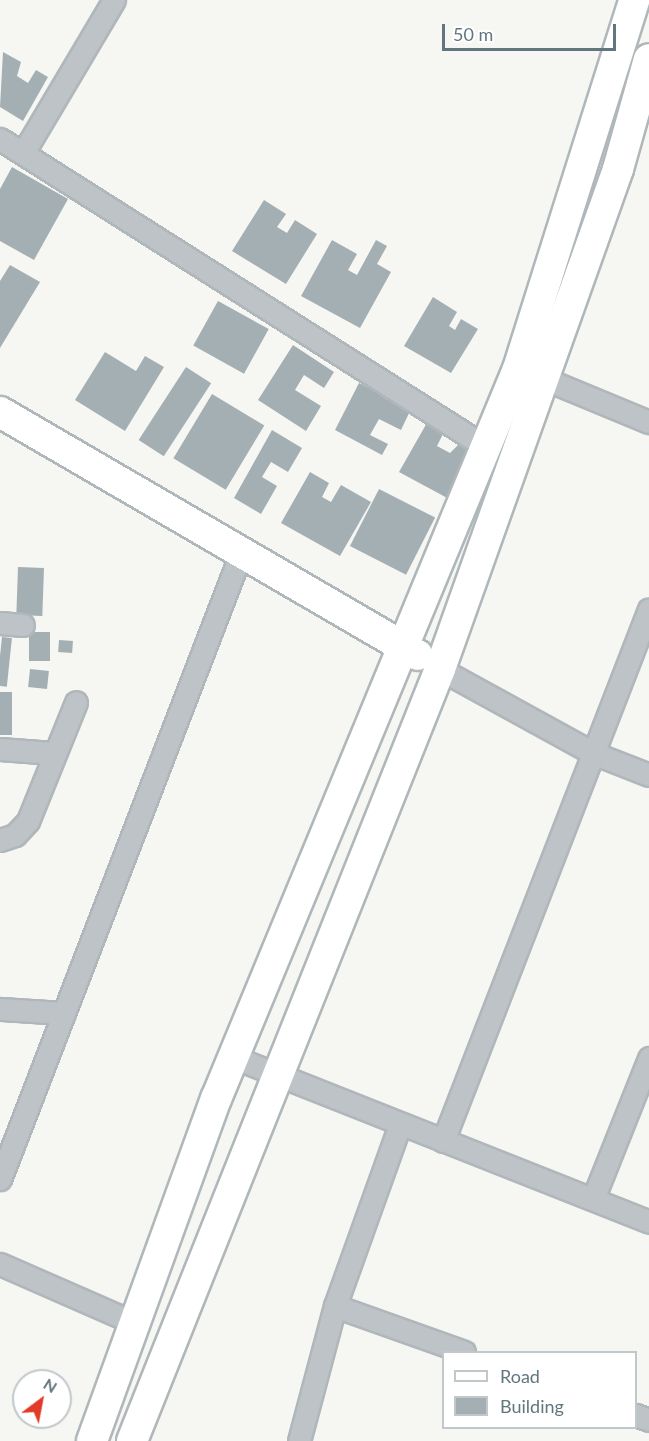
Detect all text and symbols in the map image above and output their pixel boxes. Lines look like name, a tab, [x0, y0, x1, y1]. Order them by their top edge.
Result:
scale bar	[445, 12, 619, 50]
text: 50 m	[453, 23, 493, 45]
legend	[442, 1351, 637, 1429]
text: Road	[500, 1365, 540, 1387]
north arrow	[12, 1369, 72, 1429]
text: N	[40, 1374, 61, 1396]
text: Building	[500, 1395, 564, 1417]

